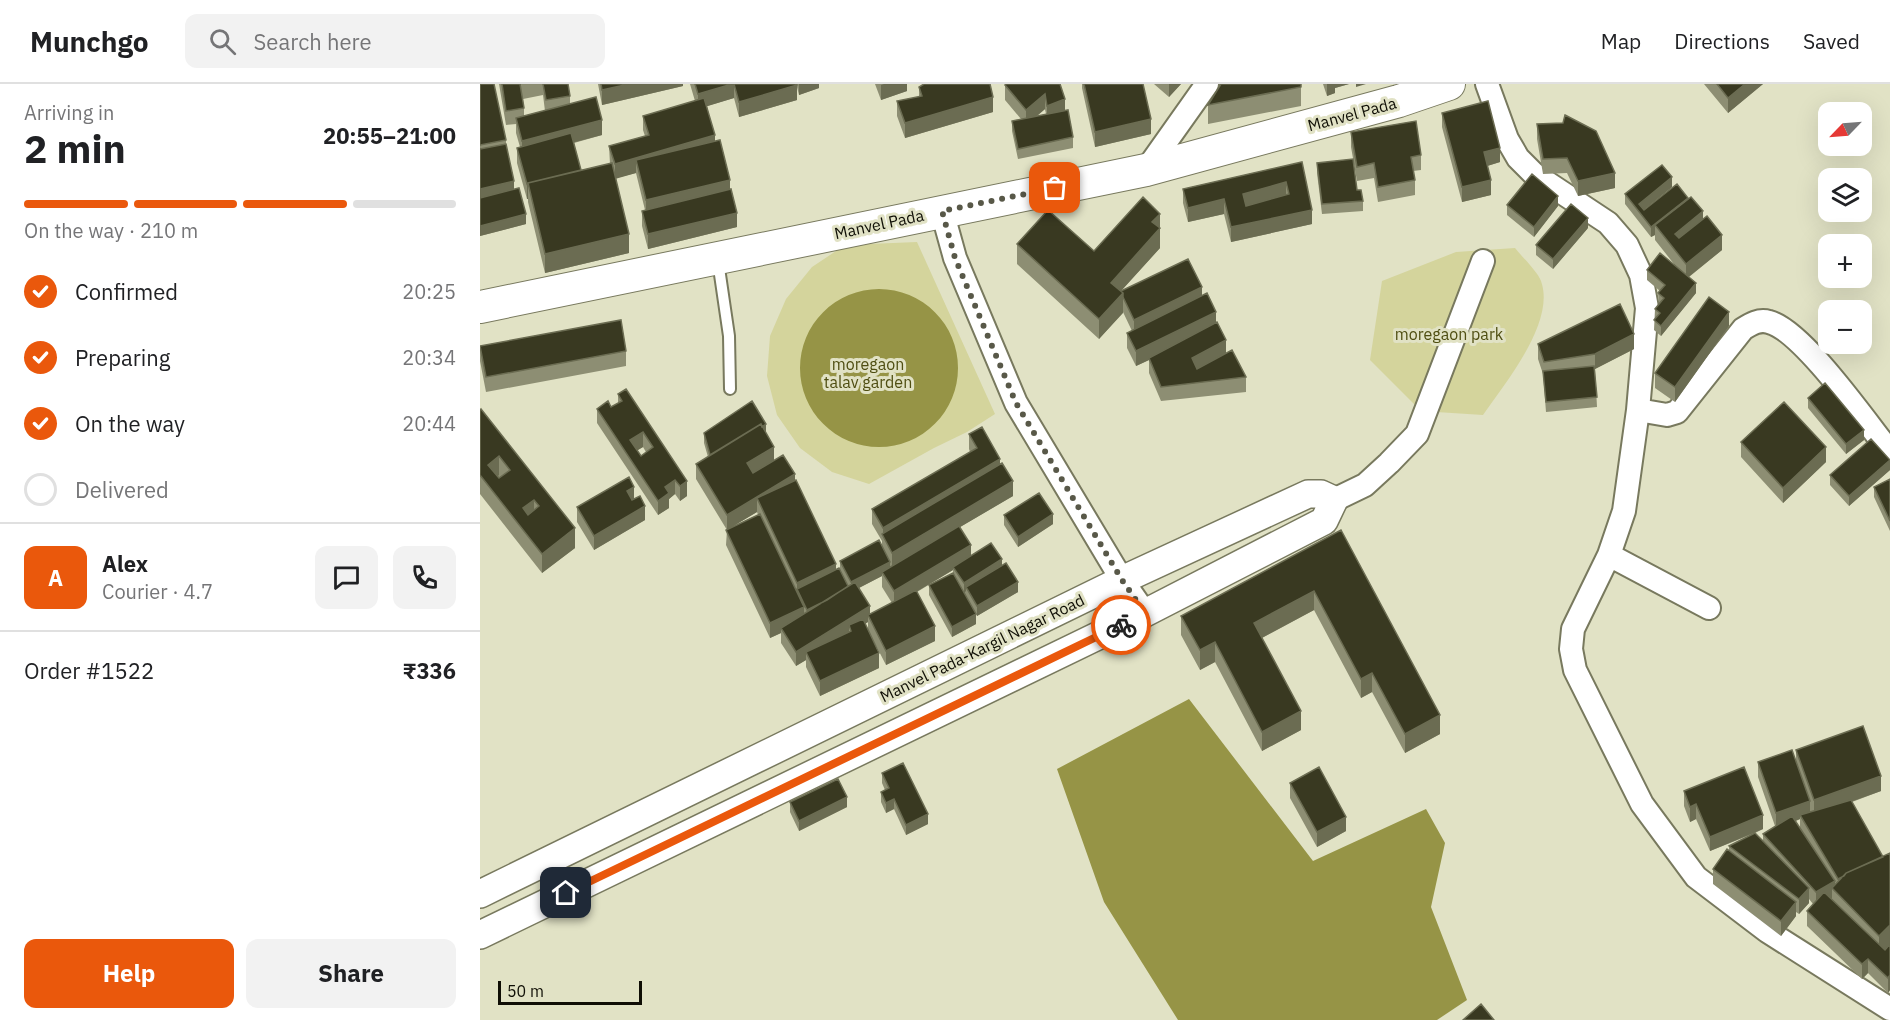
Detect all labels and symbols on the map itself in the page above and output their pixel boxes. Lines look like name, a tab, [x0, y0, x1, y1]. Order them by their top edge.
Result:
street label: Manvel Pada	[1305, 92, 1399, 135]
north arrow	[1818, 102, 1872, 156]
pin	[1029, 162, 1080, 213]
street label: Manvel Pada	[832, 205, 926, 243]
park label: moregaon park	[1395, 324, 1504, 344]
park label: moregaon talav garden	[824, 354, 912, 392]
street label: Manvel Pada-Kargil Nagar Road	[876, 590, 1088, 706]
courier	[1091, 595, 1151, 655]
pin	[540, 867, 591, 918]
scale bar	[498, 978, 642, 1006]

